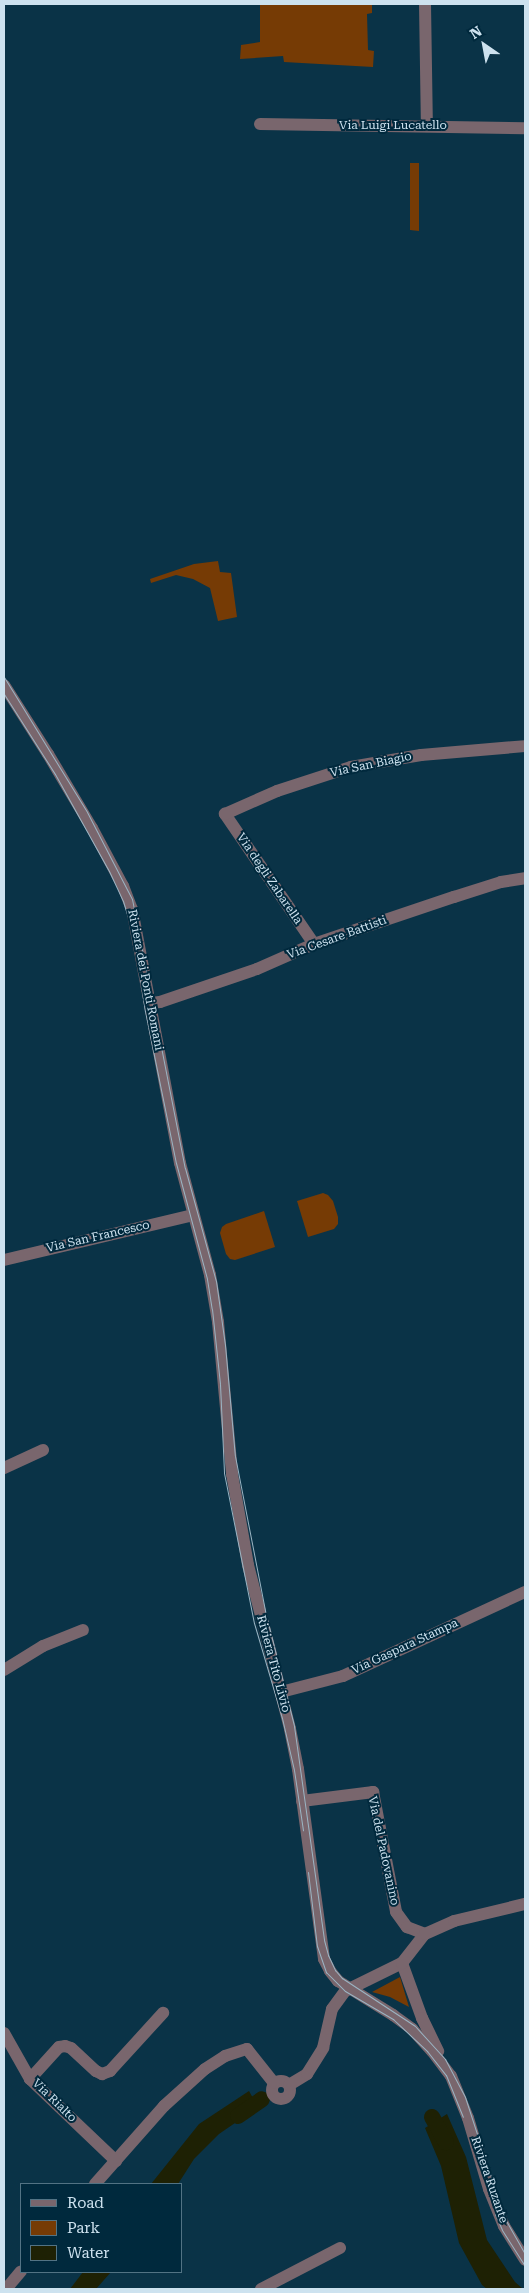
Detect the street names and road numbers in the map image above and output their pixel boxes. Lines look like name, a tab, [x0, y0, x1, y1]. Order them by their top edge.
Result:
street label: Via Luigi Lucatello	[339, 119, 447, 133]
street label: Via San Biagio	[329, 749, 413, 781]
street label: Via degli Zabarella	[233, 831, 305, 927]
street label: Riviera dei Ponti Romani	[124, 908, 166, 1052]
street label: Via Cesare Battisti	[285, 913, 389, 963]
street label: Via San Francesco	[45, 1218, 151, 1256]
street label: Riviera Tito Livio	[253, 1614, 293, 1714]
street label: Via Gaspara Stampa	[350, 1616, 460, 1678]
street label: Via del Padovanino	[364, 1795, 402, 1907]
street label: Via Rialto	[29, 2076, 79, 2126]
street label: Riviera Ruzante	[467, 2135, 511, 2225]

